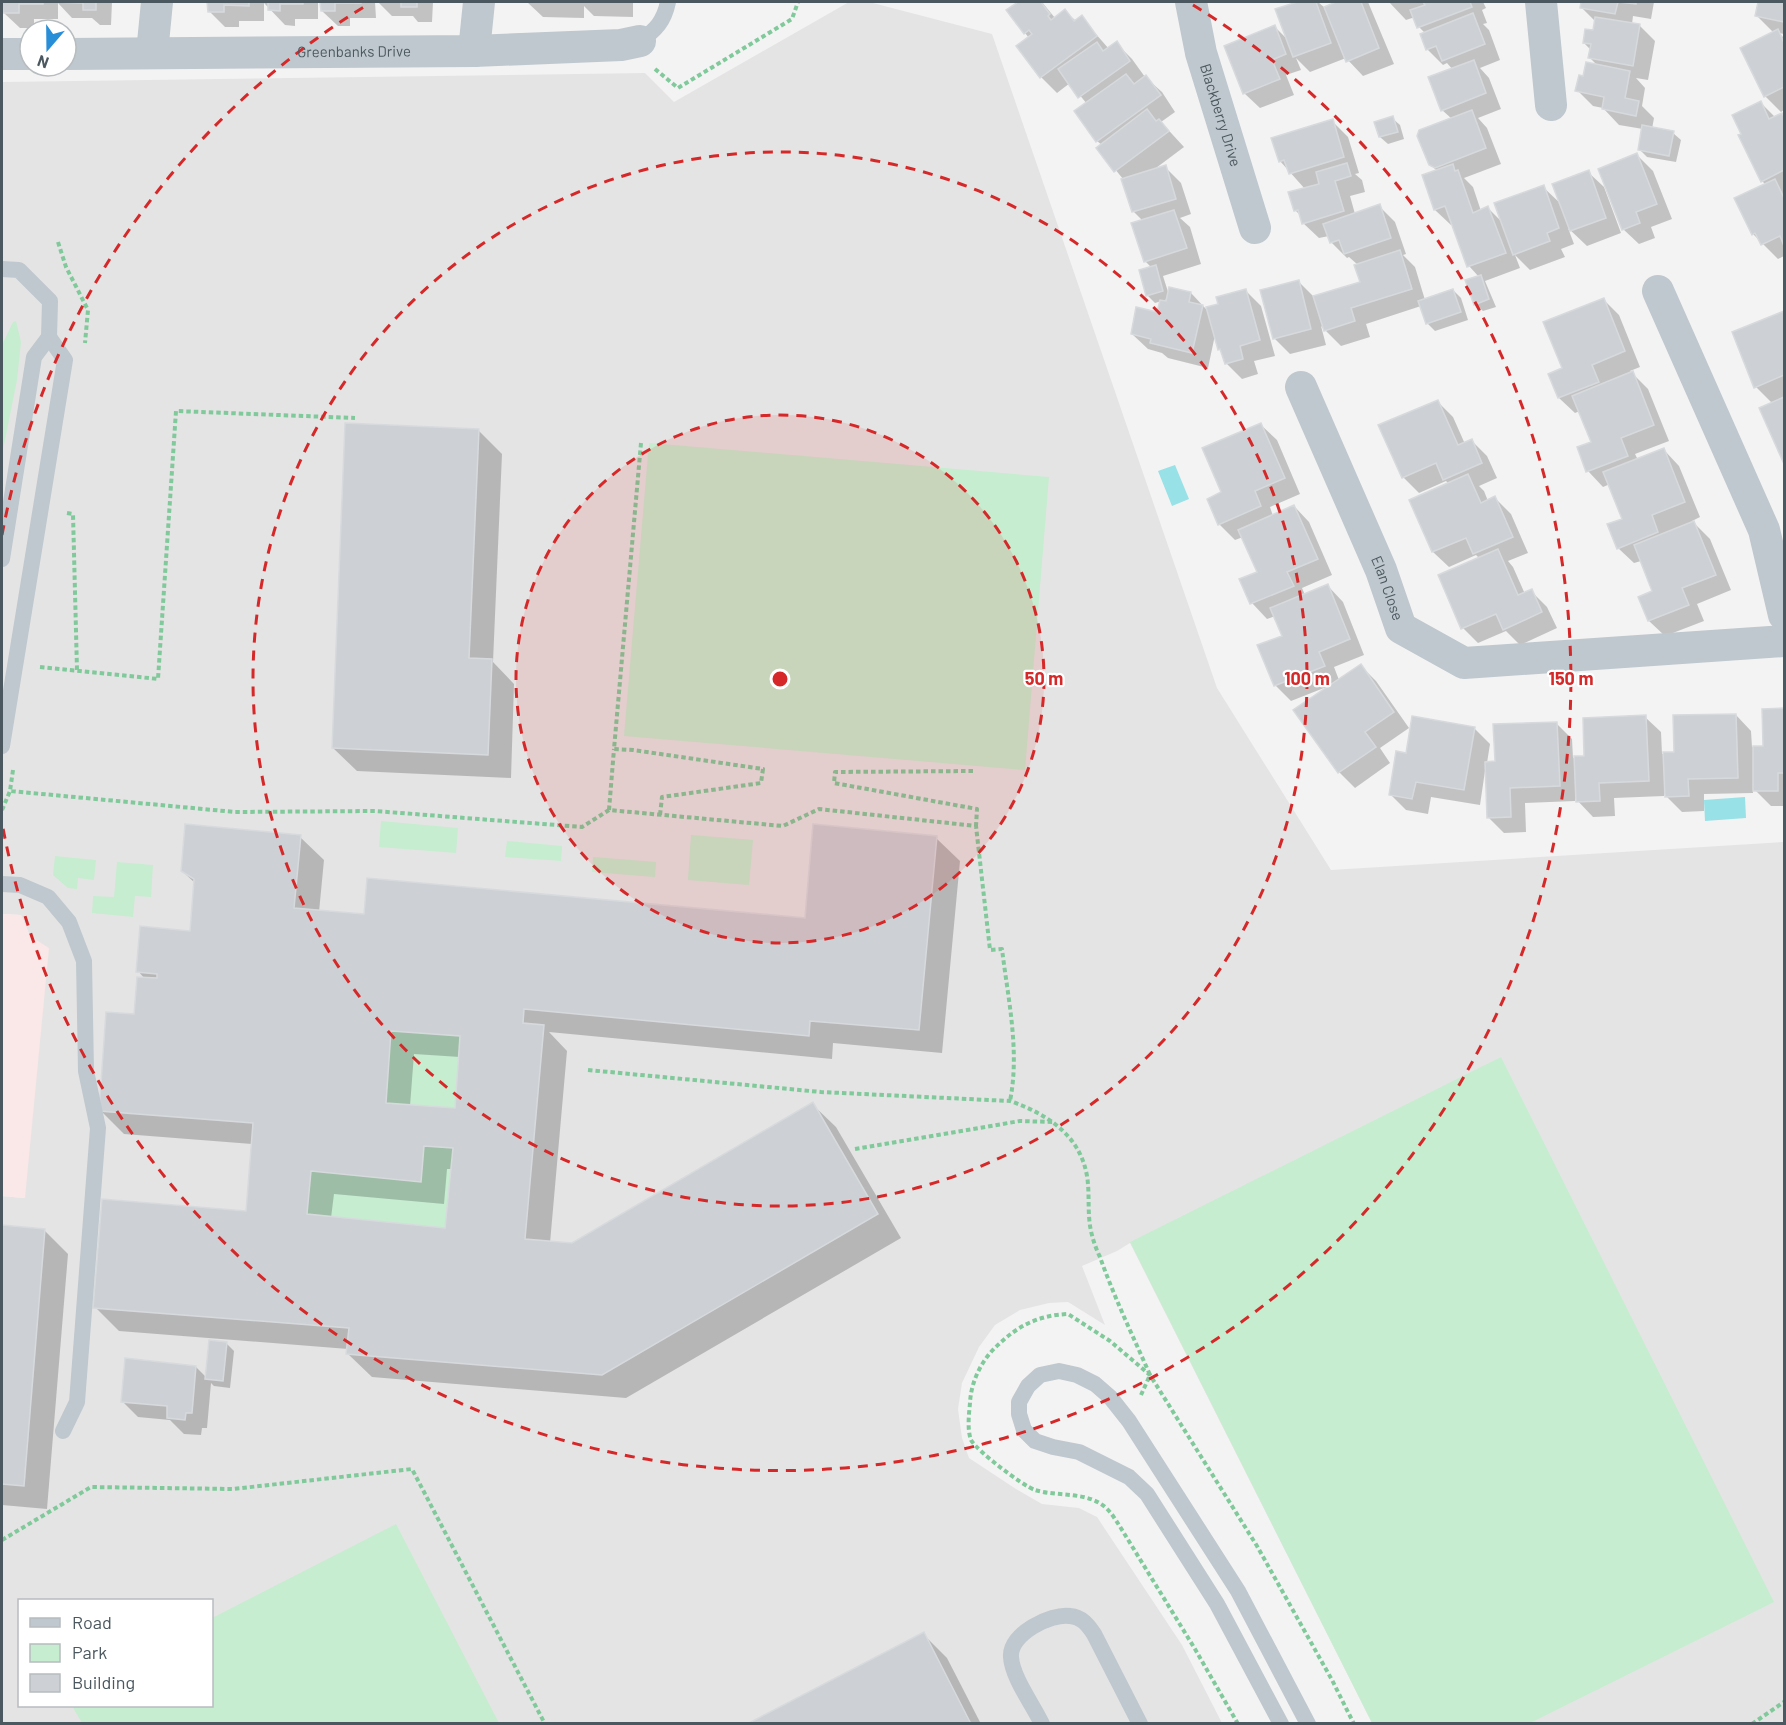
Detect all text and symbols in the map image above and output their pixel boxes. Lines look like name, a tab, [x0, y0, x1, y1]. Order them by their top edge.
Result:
north arrow	[18, 18, 78, 78]
street label: Greenbanks Drive	[297, 41, 411, 60]
text: N	[34, 52, 51, 73]
street label: Blackberry Drive	[1197, 61, 1245, 168]
street label: Elan Close	[1368, 553, 1408, 623]
text: 50 m	[1025, 667, 1063, 689]
text: 100 m	[1284, 667, 1330, 689]
text: 150 m	[1549, 667, 1593, 689]
centre of rings	[770, 669, 790, 689]
legend	[18, 1599, 213, 1707]
text: Road	[72, 1611, 112, 1633]
text: Park	[72, 1641, 107, 1663]
text: Building	[72, 1671, 135, 1693]

